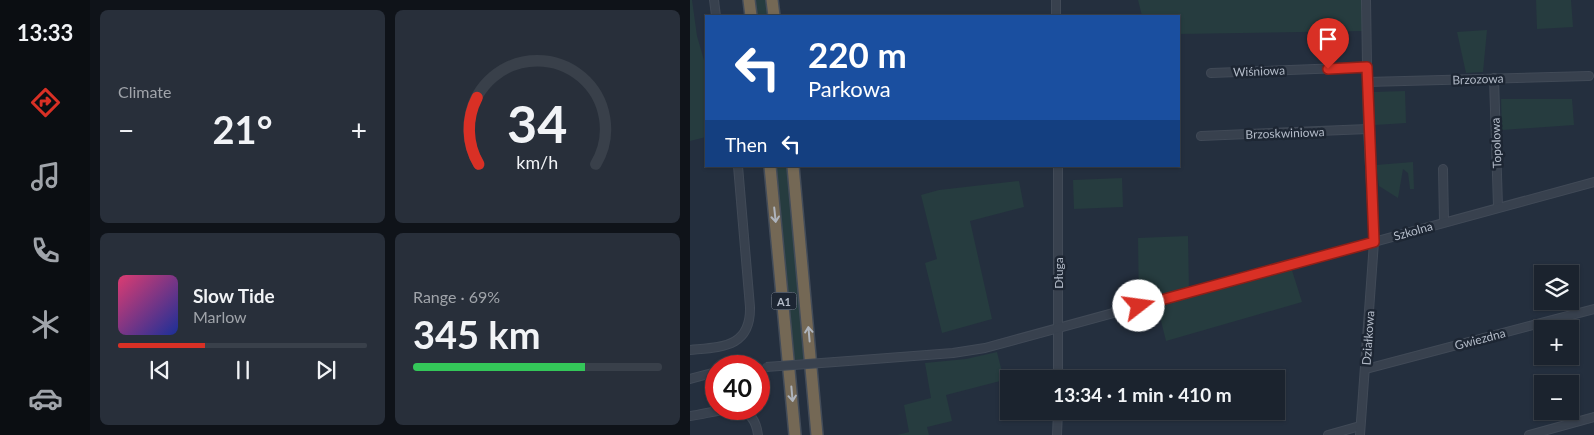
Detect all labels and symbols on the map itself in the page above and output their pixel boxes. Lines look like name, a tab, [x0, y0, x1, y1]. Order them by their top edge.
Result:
pin	[1307, 18, 1349, 69]
street label: Wiśniowa	[1233, 63, 1285, 79]
street label: Brzozowa	[1452, 71, 1504, 87]
street label: Topolowa	[1488, 117, 1504, 169]
street label: Brzoskwiniowa	[1245, 124, 1325, 142]
one-way arrow	[771, 206, 780, 222]
street label: Szkolna	[1392, 218, 1434, 244]
street label: Długa	[1051, 257, 1066, 289]
position arrow	[1112, 279, 1164, 331]
road number: A1	[772, 292, 796, 310]
street label: Działkowa	[1359, 310, 1377, 366]
street label: Gwiezdna	[1453, 325, 1507, 353]
one-way arrow	[804, 326, 814, 342]
speed limit sign: 40	[705, 355, 770, 420]
one-way arrow	[787, 386, 797, 402]

